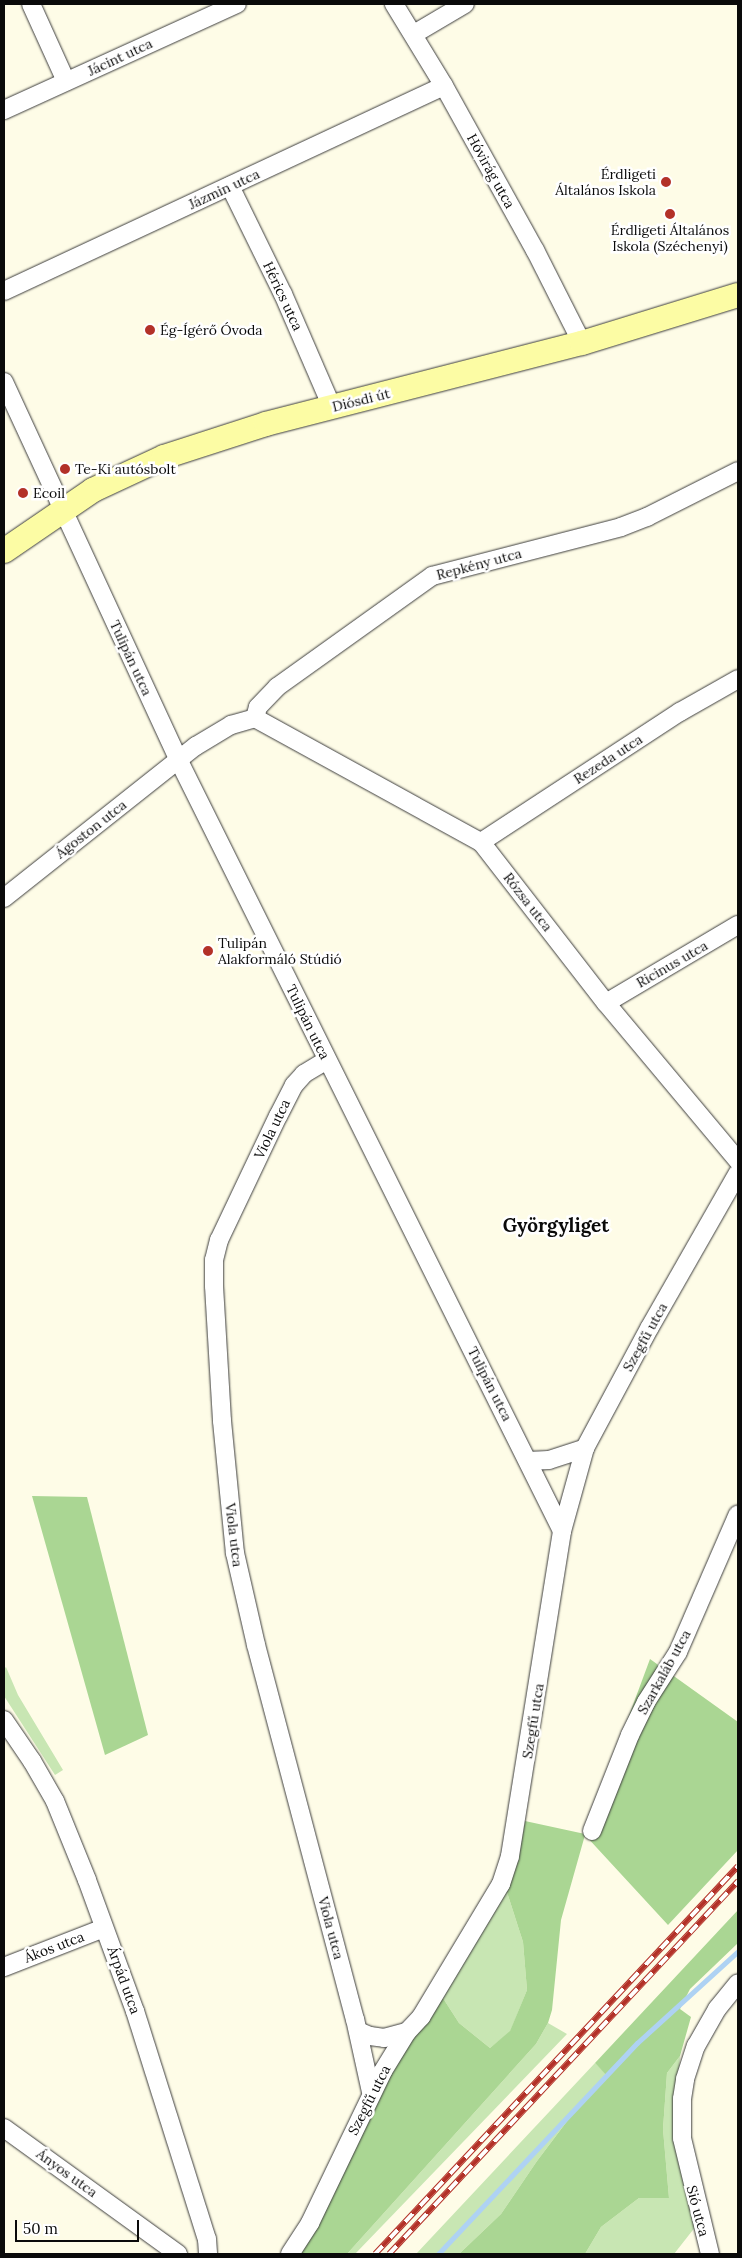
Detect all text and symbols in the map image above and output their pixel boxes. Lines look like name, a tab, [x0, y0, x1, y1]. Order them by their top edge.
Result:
street label: Jácint utca	[85, 35, 155, 79]
street label: Hóvirág utca	[464, 131, 518, 211]
street label: Jázmin utca	[186, 165, 262, 213]
place label: Érdligeti Általános Iskola	[555, 166, 656, 198]
marker: Érdligeti Általános Iskola	[660, 176, 672, 188]
marker: Érdligeti Általános Iskola (Széchenyi)	[664, 208, 676, 220]
place label: Érdligeti Általános Iskola (Széchenyi)	[611, 222, 729, 254]
street label: Hérics utca	[260, 259, 306, 333]
place label: Ég-Ígérő Óvoda	[160, 322, 262, 338]
marker: Ég-Ígérő Óvoda	[144, 324, 156, 336]
street label: Diósdi út	[330, 385, 392, 415]
place label: Te-Ki autósbolt	[75, 461, 176, 477]
marker: Te-Ki autósbolt	[59, 463, 71, 475]
place label: Ecoil	[33, 485, 65, 501]
marker: Ecoil	[17, 487, 29, 499]
street label: Repkény utca	[435, 545, 523, 583]
street label: Tulipán utca	[106, 618, 156, 698]
street label: Rezeda utca	[570, 731, 646, 787]
street label: Ágoston utca	[52, 796, 130, 862]
street label: Rózsa utca	[500, 869, 556, 935]
place label: Tulipán Alakformáló Stúdió	[218, 935, 342, 968]
street label: Ricinus utca	[633, 937, 711, 991]
marker: Tulipán Alakformáló Stúdió	[202, 945, 214, 957]
street label: Tulipán utca	[283, 982, 333, 1062]
street label: Viola utca	[250, 1096, 294, 1162]
district label: Györgyliget	[503, 1215, 609, 1237]
street label: Szegfű utca	[619, 1300, 671, 1374]
street label: Tulipán utca	[464, 1344, 516, 1424]
street label: Viola utca	[222, 1502, 246, 1568]
street label: Szarkaláb utca	[634, 1627, 694, 1717]
street label: Szegfű utca	[519, 1682, 547, 1760]
street label: Viola utca	[315, 1895, 347, 1961]
street label: Ákos utca	[22, 1928, 86, 1966]
street label: Árpád utca	[104, 1944, 144, 2016]
street label: Szegfű utca	[344, 2062, 394, 2138]
street label: Ányos utca	[33, 2145, 101, 2201]
street label: Sió utca	[683, 2184, 713, 2238]
scale bar	[18, 2210, 141, 2242]
text: 50 m	[23, 2219, 58, 2238]

